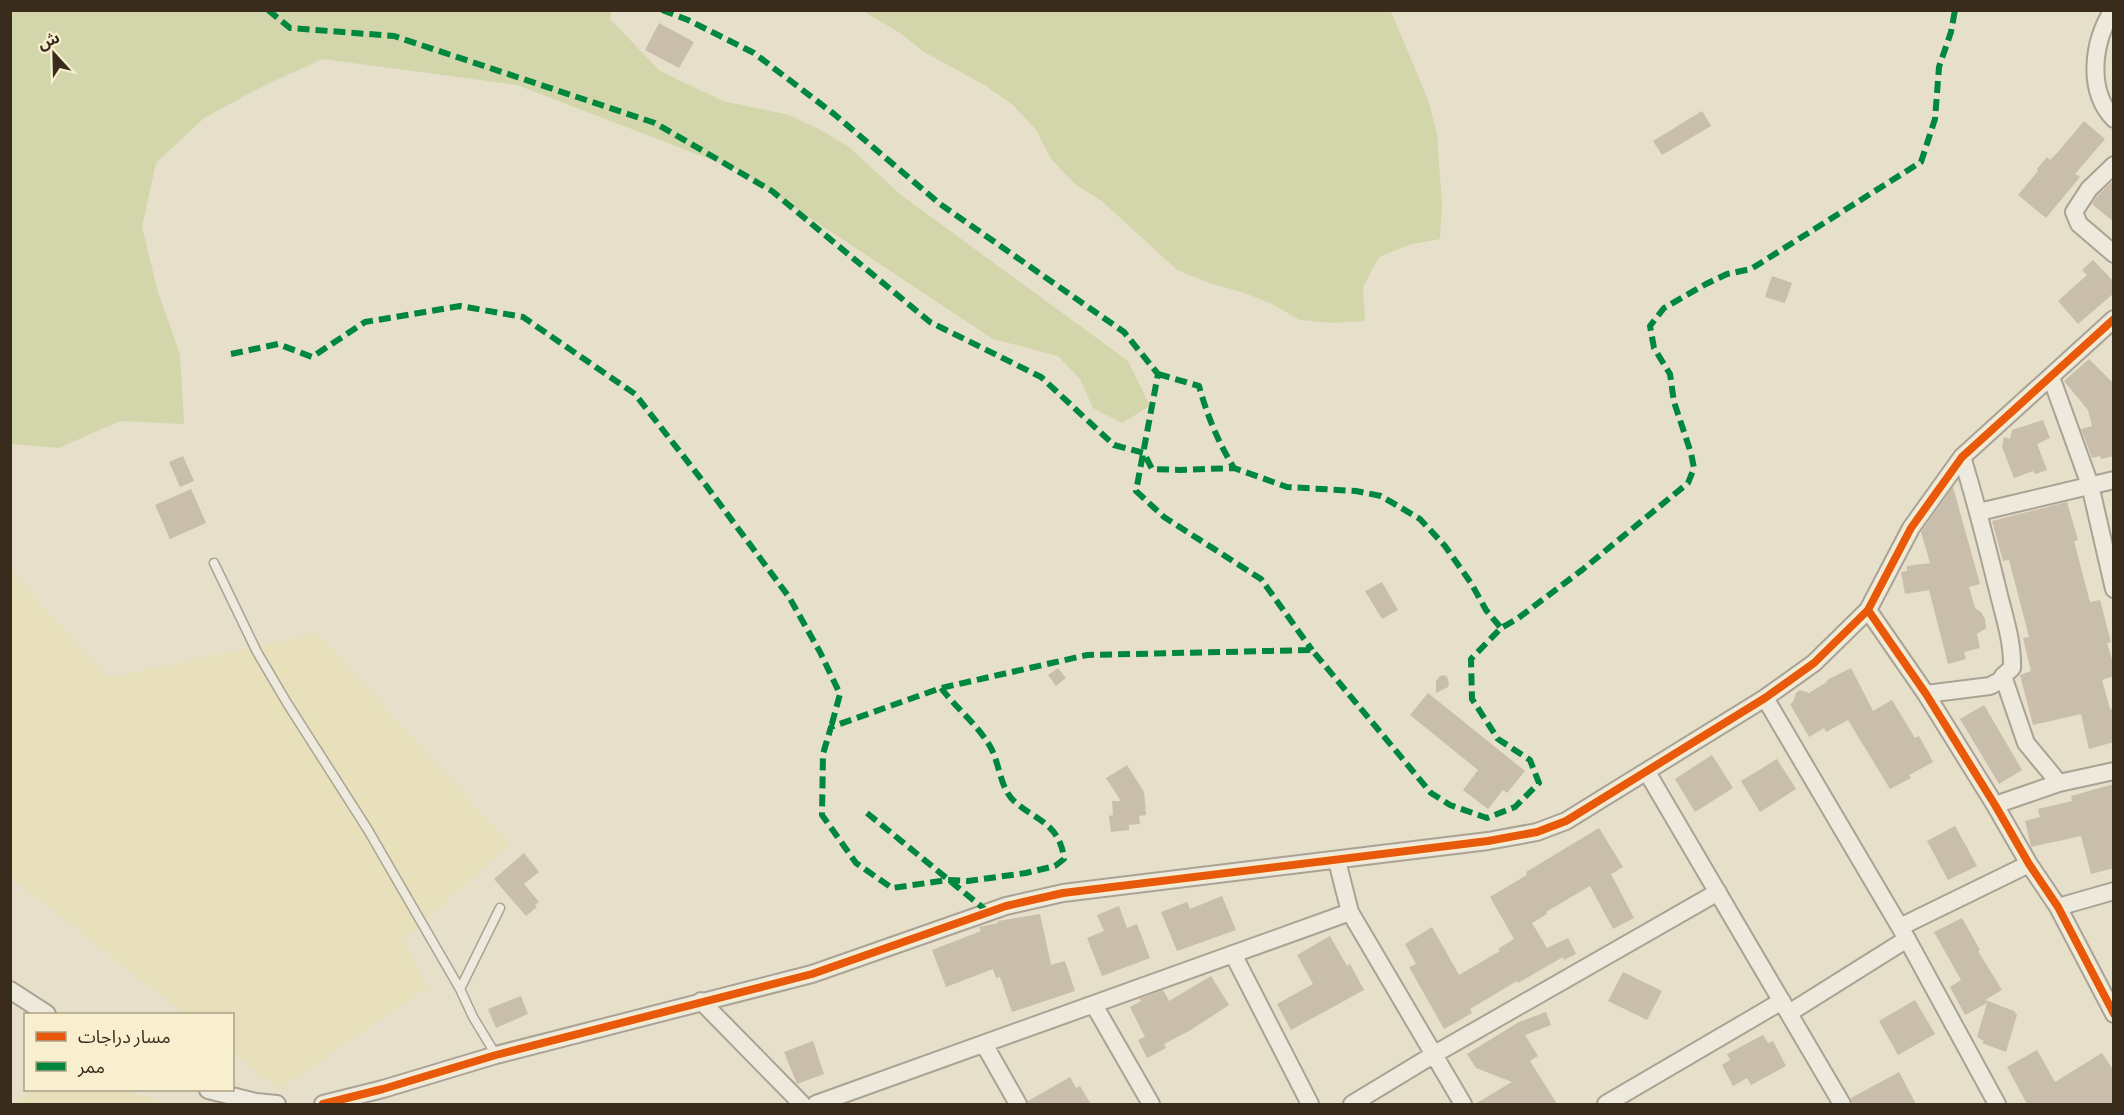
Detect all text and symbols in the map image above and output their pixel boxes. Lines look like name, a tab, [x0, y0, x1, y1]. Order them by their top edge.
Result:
north arrow	[24, 24, 84, 84]
text: ش	[35, 29, 62, 53]
legend	[24, 1013, 234, 1091]
text: مسار دراجات	[78, 1027, 171, 1048]
text: ممر	[77, 1057, 105, 1078]

